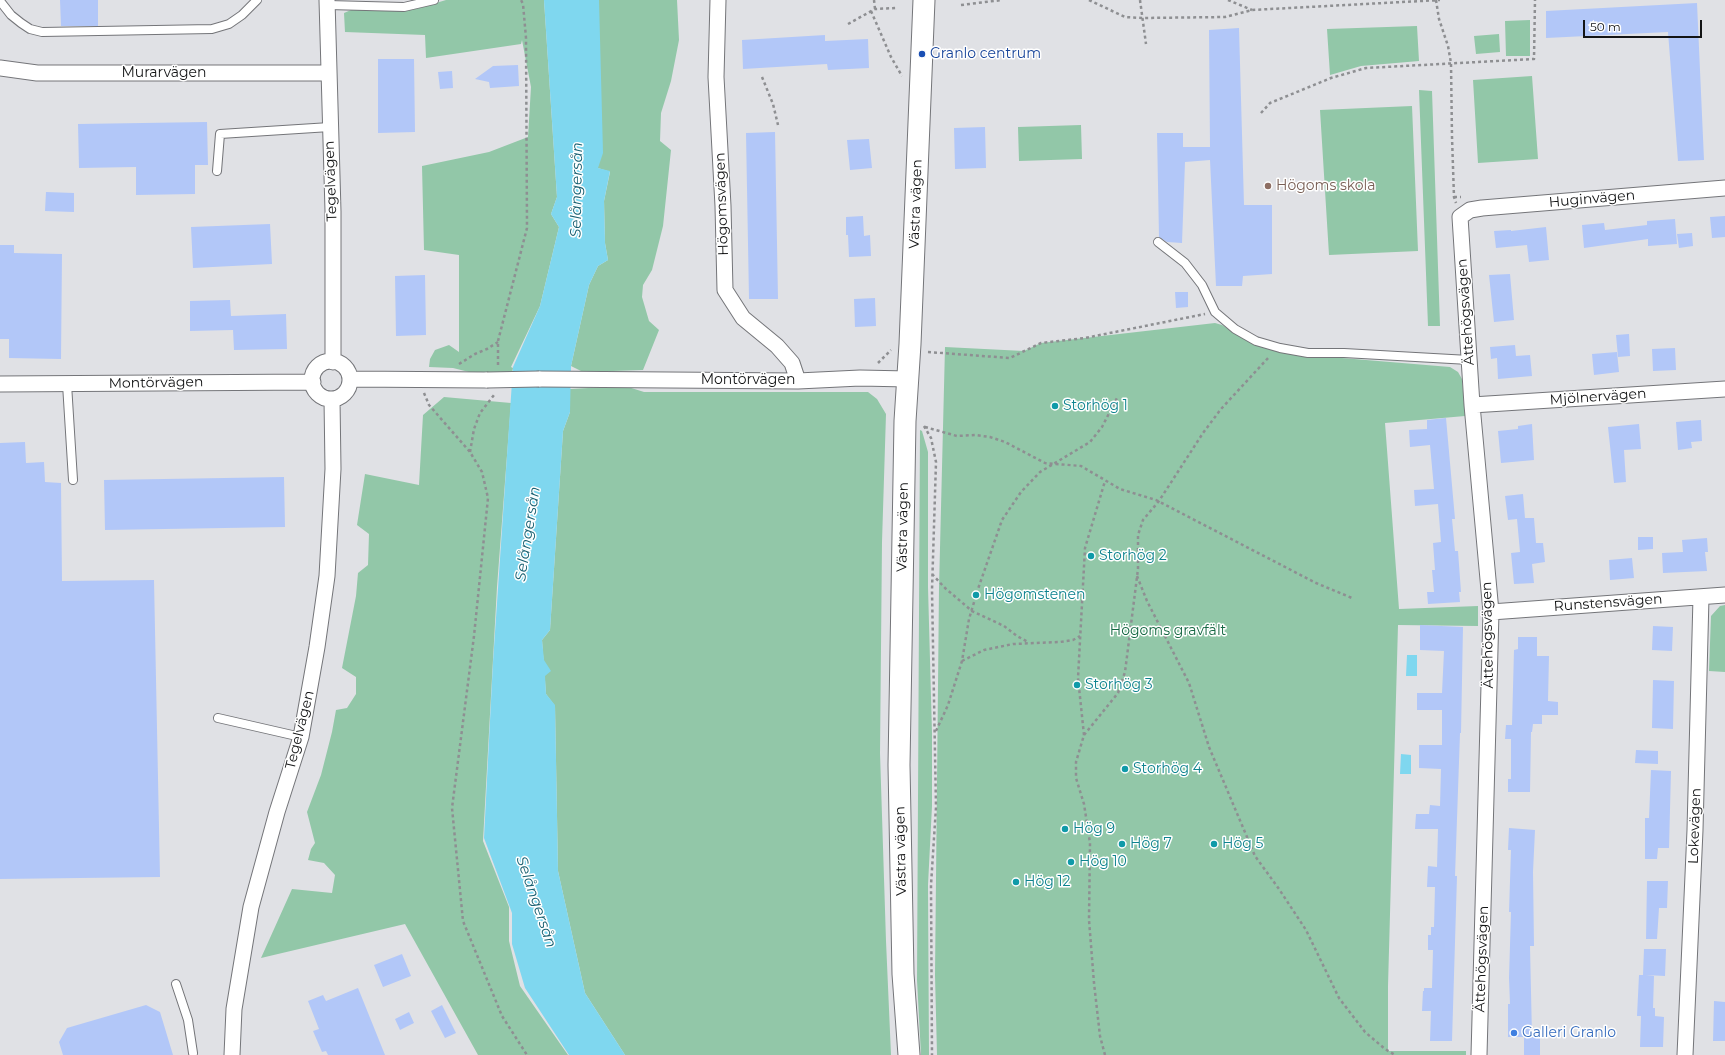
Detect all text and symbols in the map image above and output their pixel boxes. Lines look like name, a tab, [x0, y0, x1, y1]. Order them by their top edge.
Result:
scale bar	[1585, 12, 1704, 38]
text: 50 m	[1590, 19, 1621, 34]
place label: Granlo centrum	[930, 46, 1041, 62]
marker: Granlo centrum	[917, 49, 927, 59]
street label: Murarvägen	[122, 65, 206, 81]
street label: Tegelvägen	[321, 140, 341, 222]
water label: Selångersån	[567, 142, 587, 238]
street label: Högomsvägen	[712, 152, 732, 256]
street label: Västra vägen	[906, 159, 926, 249]
place label: Högoms skola	[1276, 178, 1376, 194]
marker: Högoms skola	[1263, 181, 1273, 191]
street label: Huginvägen	[1548, 187, 1636, 211]
street label: Ättehögsvägen	[1454, 258, 1478, 366]
street label: Montörvägen	[701, 372, 795, 388]
street label: Montörvägen	[109, 374, 203, 392]
street label: Mjölnervägen	[1549, 385, 1647, 409]
place label: Storhög 1	[1063, 398, 1128, 414]
marker: Storhög 1	[1050, 401, 1060, 411]
street label: Västra vägen	[894, 482, 912, 572]
water label: Selångersån	[512, 485, 544, 583]
place label: Storhög 2	[1099, 548, 1167, 564]
marker: Storhög 2	[1086, 551, 1096, 561]
street label: Ättehögsvägen	[1479, 581, 1497, 689]
place label: Högomstenen	[984, 587, 1085, 603]
marker: Högomstenen	[971, 590, 981, 600]
street label: Runstensvägen	[1553, 591, 1663, 615]
park label: Högoms gravfält	[1110, 623, 1226, 639]
place label: Storhög 3	[1085, 677, 1153, 693]
marker: Storhög 3	[1072, 680, 1082, 690]
street label: Tegelvägen	[282, 689, 318, 771]
place label: Storhög 4	[1133, 761, 1202, 777]
marker: Storhög 4	[1120, 764, 1130, 774]
street label: Lokevägen	[1685, 788, 1705, 864]
street label: Västra vägen	[892, 806, 910, 896]
place label: Hög 9	[1073, 821, 1115, 837]
marker: Hög 9	[1060, 824, 1070, 834]
place label: Hög 7	[1130, 836, 1172, 852]
place label: Hög 5	[1222, 836, 1263, 852]
marker: Hög 7	[1117, 839, 1127, 849]
marker: Hög 5	[1209, 839, 1219, 849]
water label: Selångersån	[512, 854, 560, 950]
place label: Hög 10	[1079, 854, 1127, 870]
marker: Hög 10	[1066, 857, 1076, 867]
place label: Hög 12	[1024, 874, 1070, 890]
marker: Hög 12	[1011, 877, 1021, 887]
street label: Ättehögsvägen	[1472, 905, 1492, 1013]
place label: Galleri Granlo	[1522, 1025, 1616, 1041]
marker: Galleri Granlo	[1509, 1028, 1519, 1038]

